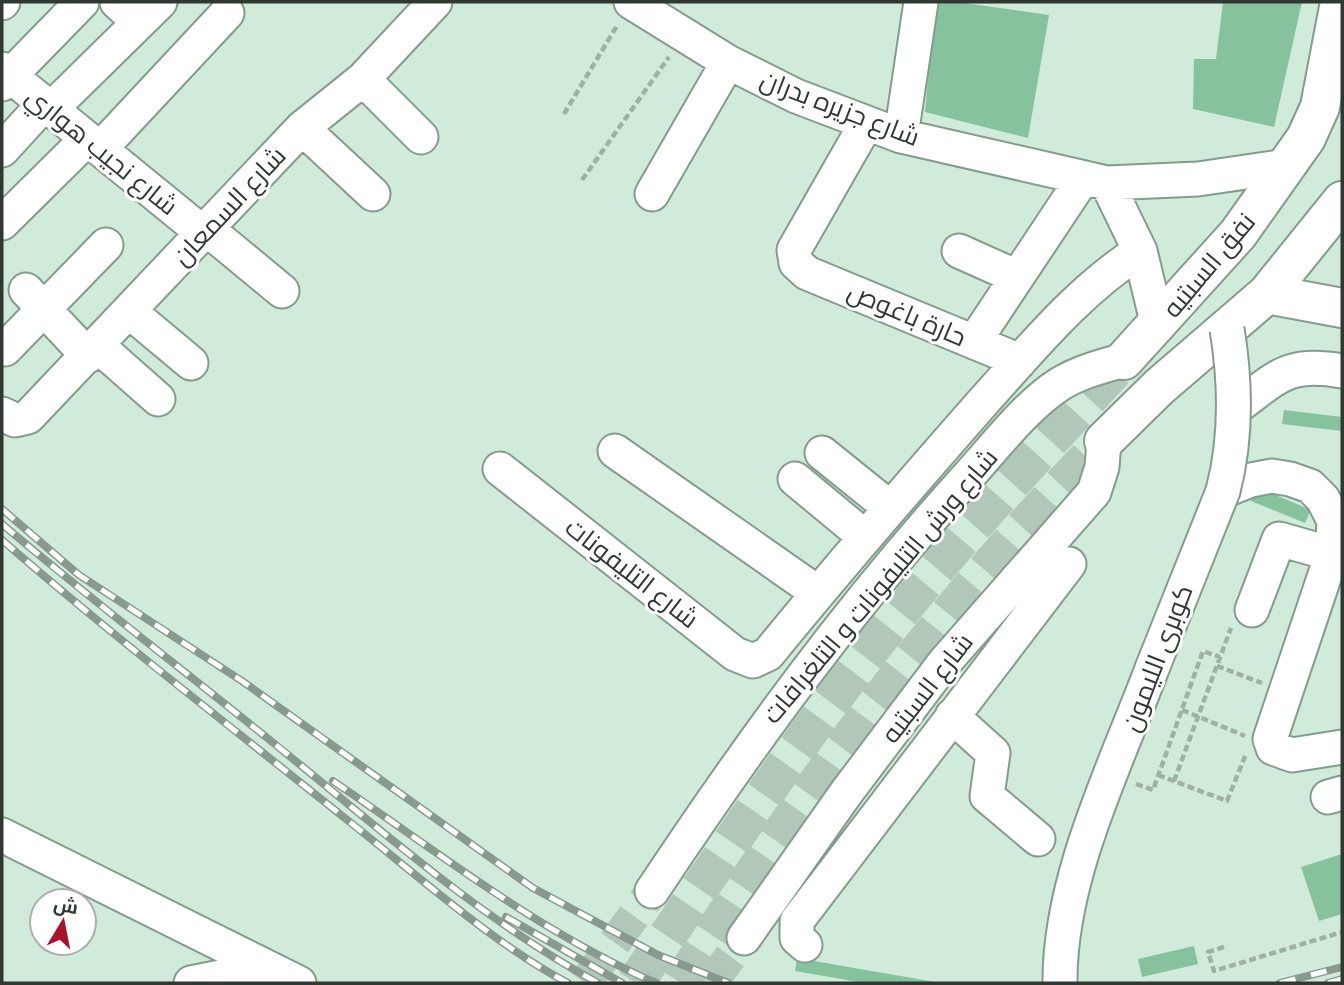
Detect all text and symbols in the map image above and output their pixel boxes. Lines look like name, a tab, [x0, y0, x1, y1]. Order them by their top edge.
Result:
street label: شارع جزيره بدران	[755, 59, 926, 156]
street label: شارع نجيب هواري	[17, 77, 187, 225]
street label: شارع السمعان	[163, 137, 295, 274]
street label: نفق السبتيه	[1153, 203, 1264, 326]
street label: حارة باغوص	[842, 271, 973, 356]
street label: شارع ورش التليفونات و التلغرافات	[752, 439, 1007, 732]
street label: شارع التليفونات	[557, 508, 707, 637]
street label: كوبرى الليمون	[1111, 579, 1202, 737]
street label: شارع السبتيه	[871, 624, 982, 751]
north arrow	[28, 887, 98, 957]
text: ش	[52, 888, 81, 921]

